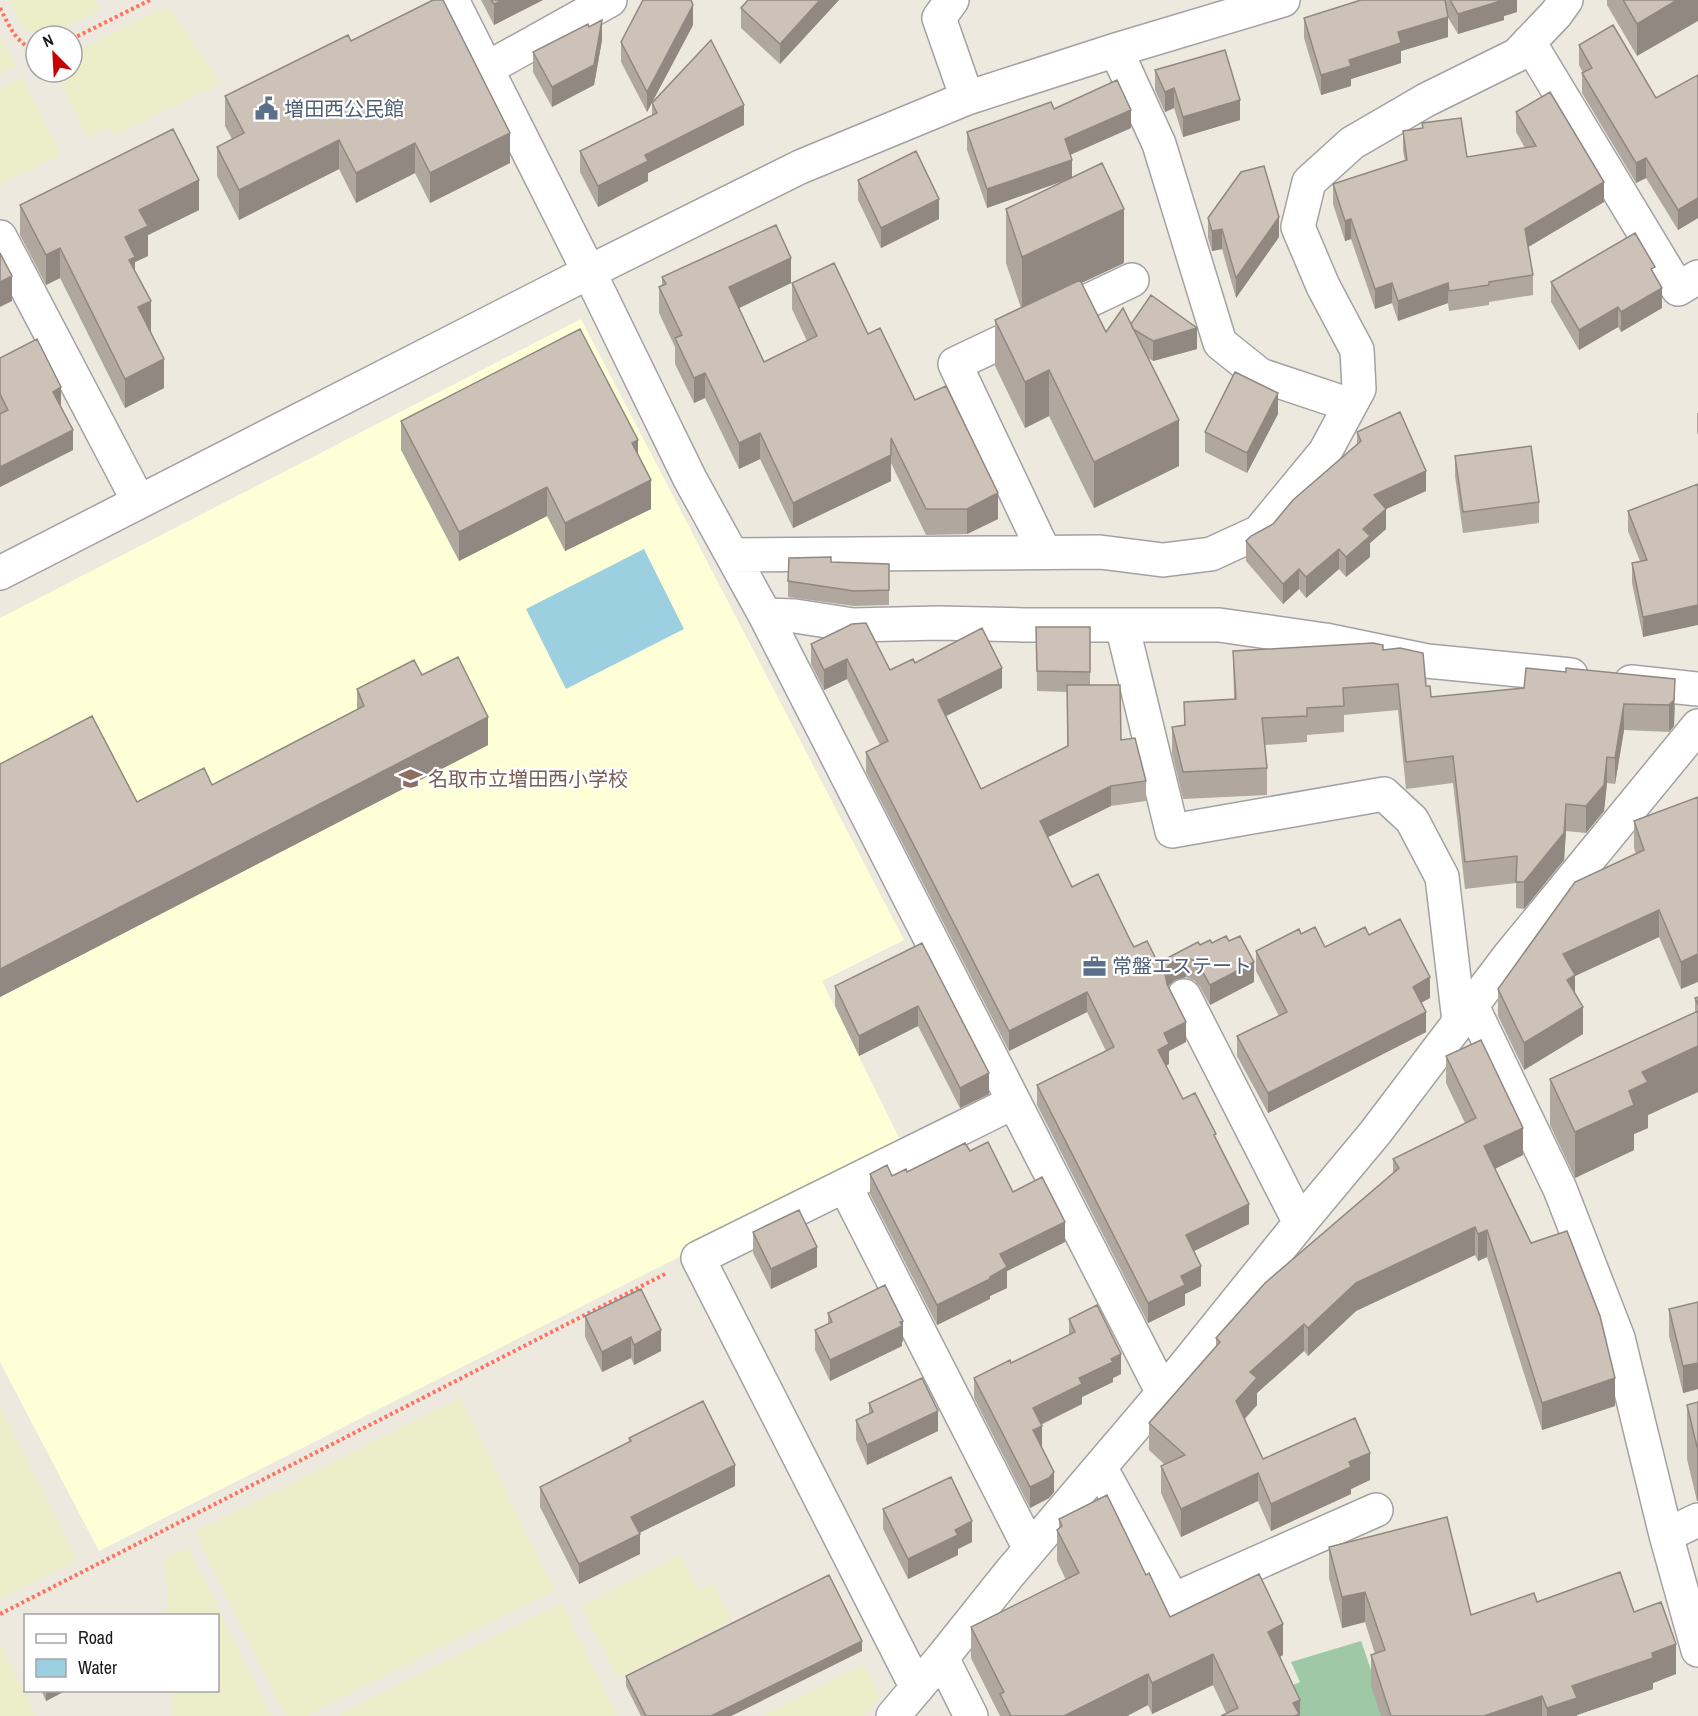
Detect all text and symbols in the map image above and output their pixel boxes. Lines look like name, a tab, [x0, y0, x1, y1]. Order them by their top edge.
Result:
north arrow	[24, 24, 84, 84]
text: N	[39, 28, 57, 52]
place label: 増田西公民館	[284, 95, 404, 122]
public building icon: 増田西公民館	[253, 96, 279, 122]
place label: 名取市立増田西小学校	[428, 765, 628, 792]
school or university icon: 名取市立増田西小学校	[397, 766, 423, 792]
place label: 常盤エステート	[1112, 952, 1252, 979]
office icon: 常盤エステート	[1081, 953, 1107, 979]
legend	[24, 1614, 219, 1692]
text: Road	[78, 1625, 113, 1650]
text: Water	[78, 1655, 117, 1680]

